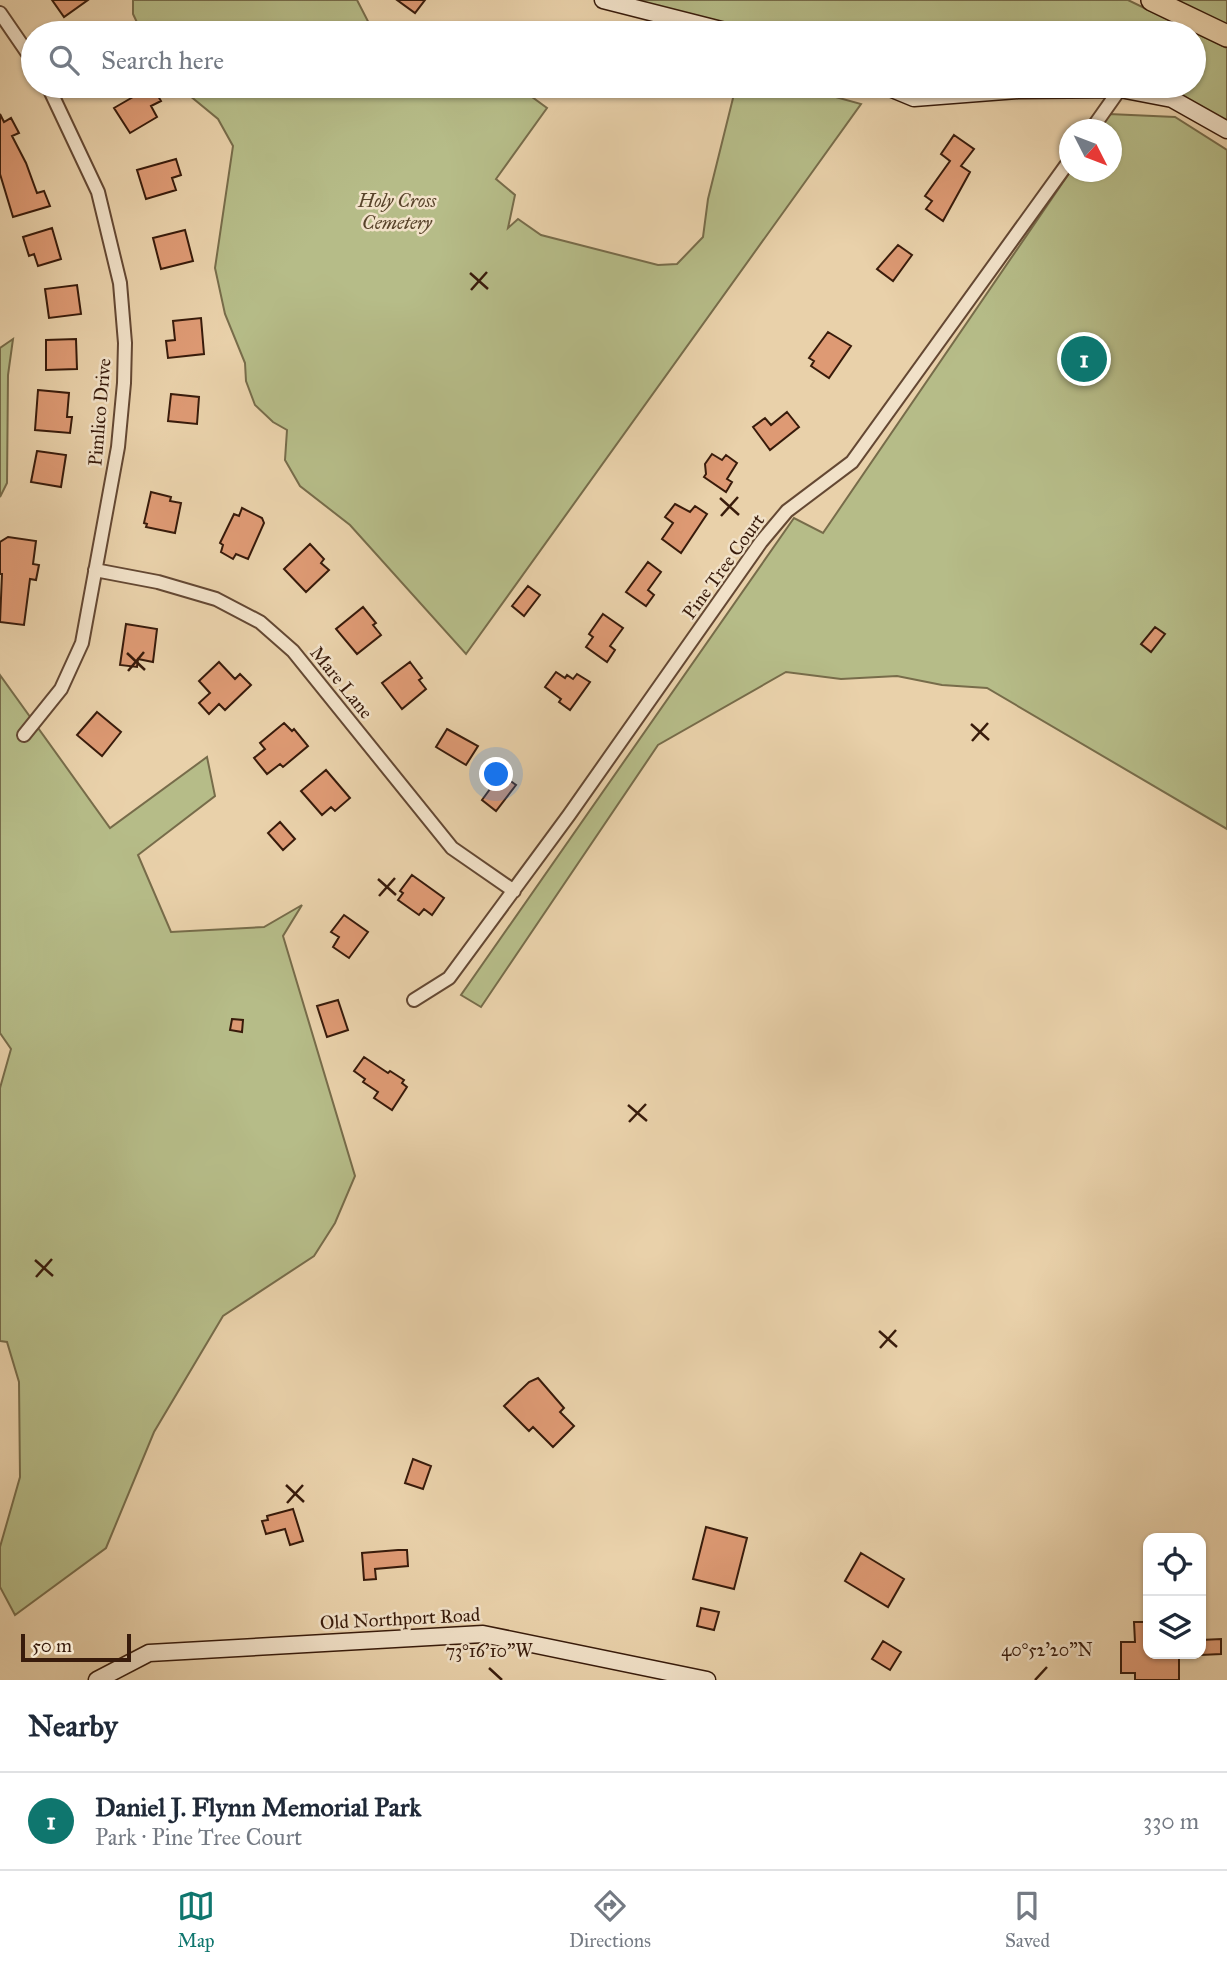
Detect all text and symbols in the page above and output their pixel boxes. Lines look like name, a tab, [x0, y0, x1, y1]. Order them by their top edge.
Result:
search box	[21, 21, 1206, 98]
icon: search	[45, 41, 83, 79]
text: Search here	[101, 44, 224, 76]
north arrow	[1059, 119, 1122, 182]
park label: Holy Cross Cemetery	[357, 189, 437, 234]
pin: 1	[1061, 333, 1107, 385]
street label: Pimlico Drive	[83, 357, 116, 467]
street label: Pine Tree Court	[678, 509, 769, 623]
street label: Mare Lane	[305, 641, 378, 723]
your location	[479, 757, 513, 791]
map controls	[1143, 1533, 1206, 1659]
button: locate	[1143, 1533, 1206, 1596]
button: layers	[1143, 1596, 1206, 1659]
street label: Old Northport Road	[319, 1603, 481, 1634]
scale bar	[21, 1631, 131, 1663]
text: 50 m	[32, 1634, 72, 1657]
text: 40°52'20"N	[1001, 1639, 1093, 1661]
text: 73°16'10"W	[445, 1640, 533, 1662]
text: Nearby	[28, 1708, 118, 1744]
text: Daniel J. Flynn Memorial Park	[95, 1791, 421, 1823]
text: 1	[46, 1807, 56, 1835]
text: 330 m	[1143, 1807, 1199, 1835]
text: Park · Pine Tree Court	[95, 1823, 302, 1851]
tab: Map	[177, 1887, 215, 1952]
tab: Directions	[569, 1887, 651, 1952]
tab: Saved	[1005, 1887, 1050, 1952]

